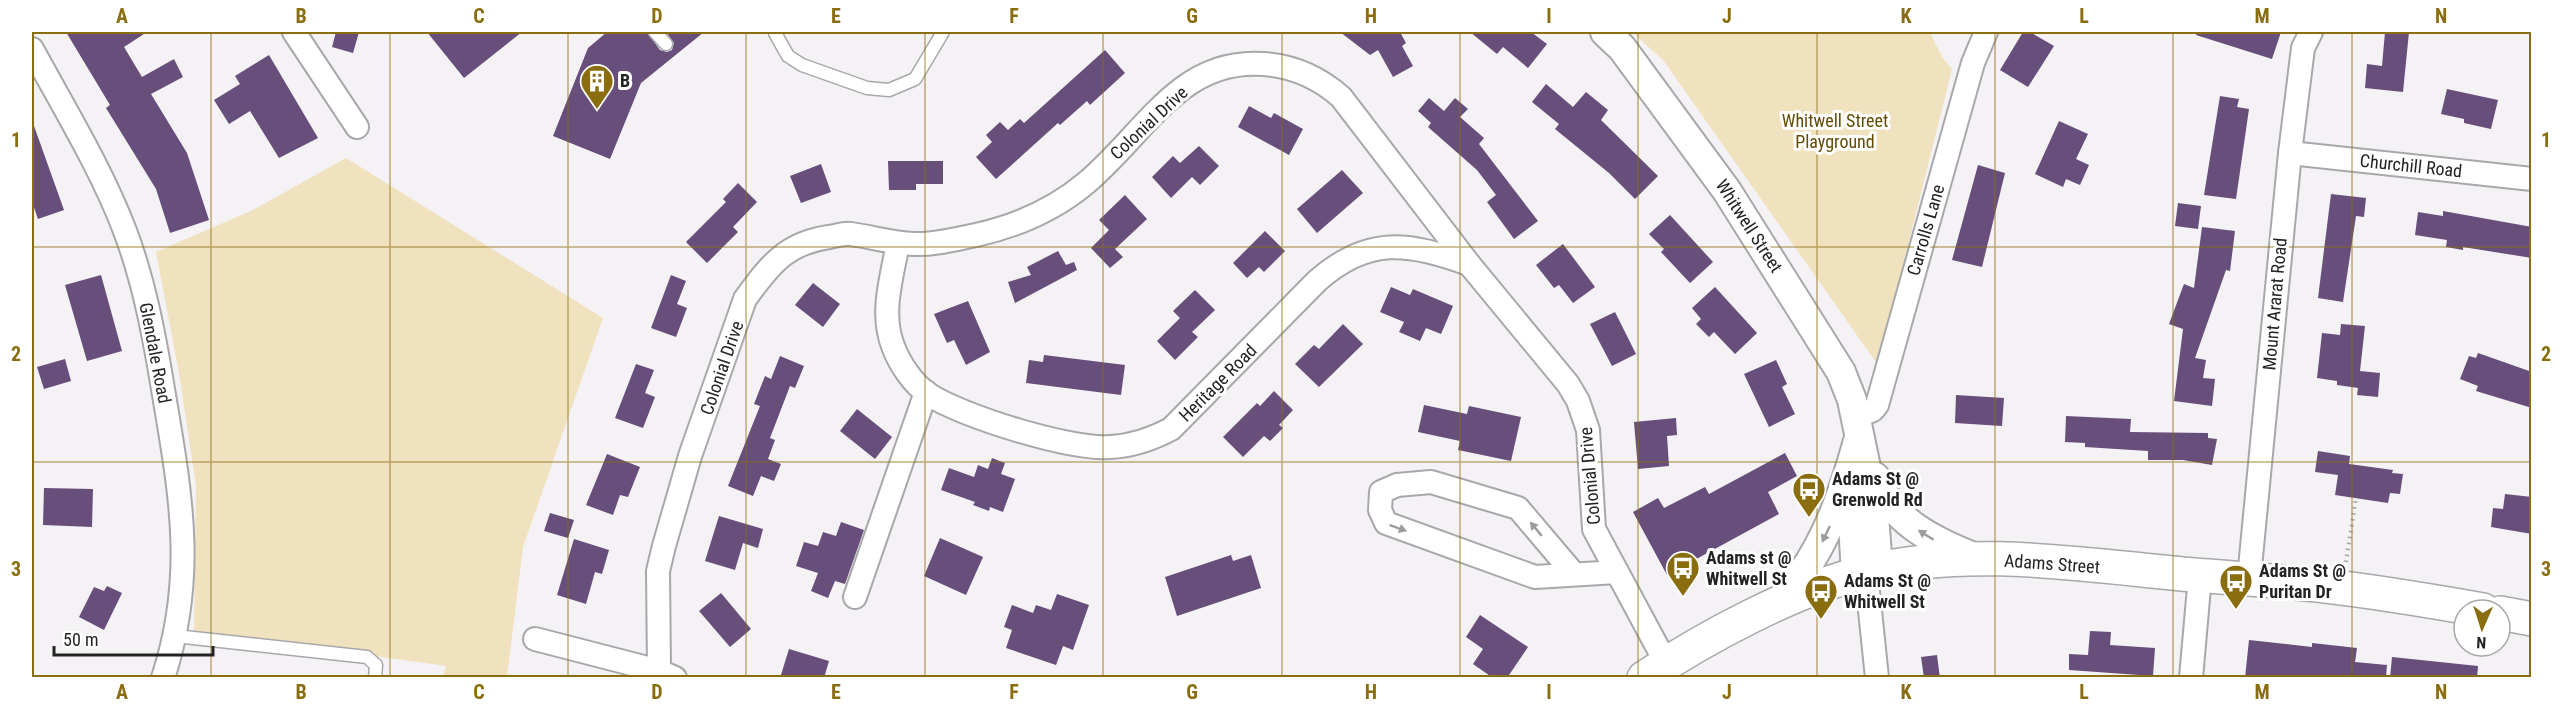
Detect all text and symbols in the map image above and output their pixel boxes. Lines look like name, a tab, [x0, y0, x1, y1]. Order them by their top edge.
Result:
text: A	[116, 4, 128, 28]
text: B	[295, 4, 307, 28]
text: C	[473, 4, 485, 28]
text: D	[651, 4, 663, 28]
text: E	[831, 4, 841, 28]
text: F	[1009, 4, 1019, 28]
text: G	[1186, 4, 1198, 28]
text: H	[1365, 4, 1377, 28]
text: I	[1546, 4, 1552, 28]
text: J	[1722, 4, 1732, 28]
text: K	[1900, 4, 1912, 28]
text: L	[2079, 4, 2089, 28]
text: M	[2254, 4, 2270, 28]
text: N	[2435, 4, 2447, 28]
building icon: B	[579, 63, 615, 110]
place label: B	[620, 70, 630, 91]
street label: Colonial Drive	[1106, 82, 1192, 164]
park label: Whitwell Street Playground	[1782, 110, 1888, 152]
text: 1	[11, 128, 21, 152]
text: 1	[2541, 128, 2551, 152]
street label: Churchill Road	[2359, 150, 2463, 181]
street label: Whitwell Street	[1712, 175, 1787, 276]
street label: Carrolls Lane	[1903, 182, 1949, 278]
street label: Mount Ararat Road	[2258, 237, 2291, 371]
street label: Glendale Road	[135, 301, 176, 405]
street label: Colonial Drive	[696, 318, 747, 418]
street label: Heritage Road	[1175, 340, 1261, 426]
text: 2	[11, 342, 21, 366]
text: 2	[2541, 342, 2551, 366]
street label: Colonial Drive	[1575, 426, 1604, 526]
place label: Adams St @ Grenwold Rd	[1832, 468, 1923, 510]
bus stop icon: Adams St @ Grenwold Rd	[1791, 471, 1827, 518]
one-way arrow	[1530, 522, 1543, 537]
one-way arrow	[1389, 523, 1407, 533]
one-way arrow	[1821, 525, 1831, 543]
one-way arrow	[1918, 529, 1934, 540]
place label: Adams st @ Whitwell St	[1706, 547, 1792, 589]
bus stop icon: Adams st @ Whitwell St	[1665, 550, 1701, 597]
street label: Adams Street	[2003, 550, 2101, 577]
text: 3	[11, 557, 21, 581]
text: 3	[2541, 557, 2551, 581]
place label: Adams St @ Puritan Dr	[2259, 560, 2346, 602]
bus stop icon: Adams St @ Puritan Dr	[2218, 563, 2254, 610]
place label: Adams St @ Whitwell St	[1844, 570, 1931, 612]
bus stop icon: Adams St @ Whitwell St	[1803, 573, 1839, 620]
north arrow	[2452, 598, 2512, 658]
scale bar	[54, 619, 213, 657]
text: 50 m	[63, 629, 98, 650]
text: N	[2476, 633, 2487, 652]
text: A	[116, 680, 128, 704]
text: B	[295, 680, 307, 704]
text: C	[473, 680, 485, 704]
text: D	[651, 680, 663, 704]
text: E	[831, 680, 841, 704]
text: F	[1009, 680, 1019, 704]
text: G	[1186, 680, 1198, 704]
text: H	[1365, 680, 1377, 704]
text: I	[1546, 680, 1552, 704]
text: J	[1722, 680, 1732, 704]
text: K	[1900, 680, 1912, 704]
text: L	[2079, 680, 2089, 704]
text: M	[2254, 680, 2270, 704]
text: N	[2435, 680, 2447, 704]

